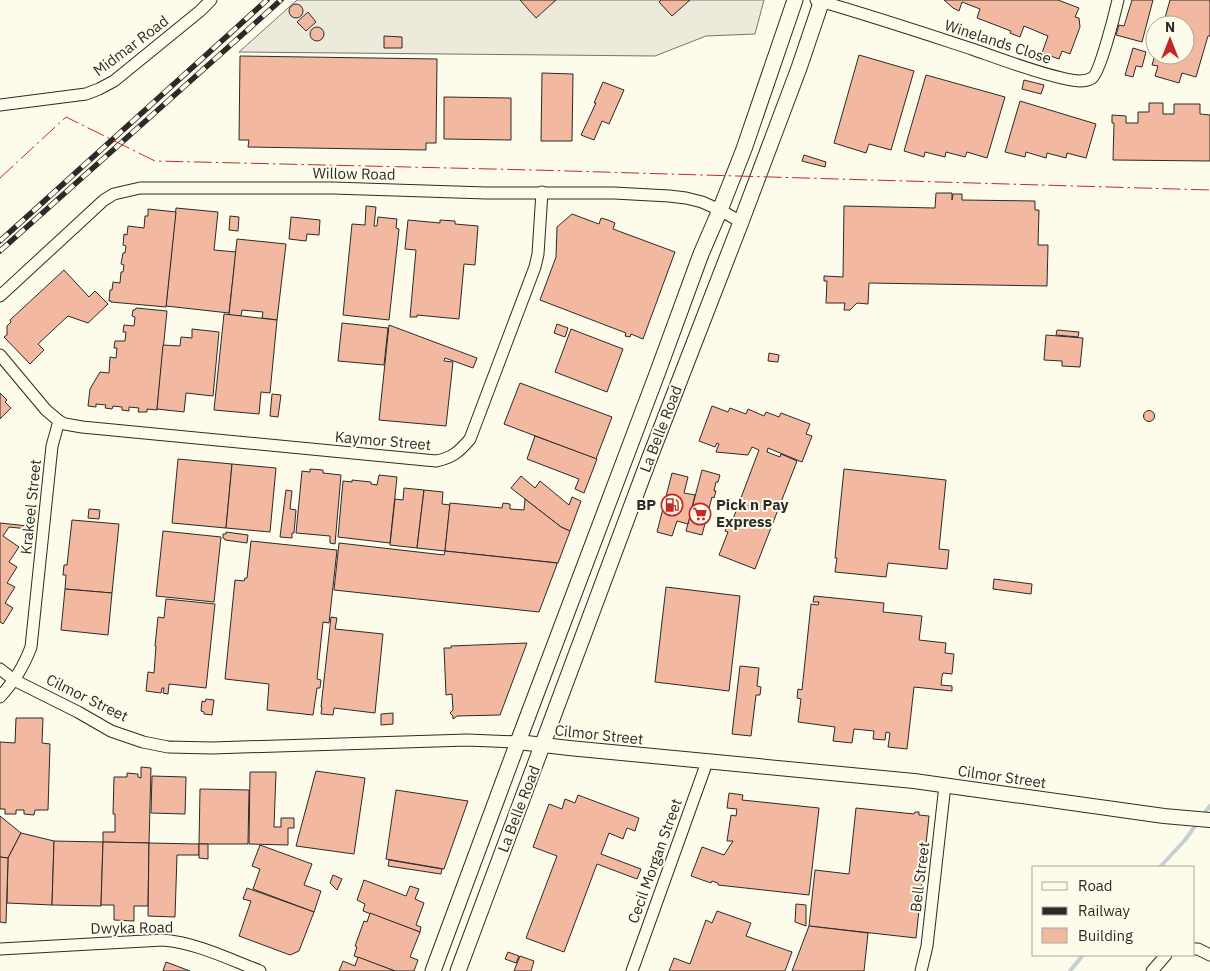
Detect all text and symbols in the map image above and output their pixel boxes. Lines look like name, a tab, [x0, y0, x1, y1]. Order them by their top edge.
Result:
street label: Midmar Road	[89, 11, 172, 80]
street label: Winelands Close	[942, 15, 1054, 68]
north arrow	[1145, 15, 1195, 65]
text: N	[1165, 18, 1175, 36]
street label: Willow Road	[312, 163, 396, 184]
street label: La Belle Road	[635, 383, 686, 475]
street label: Kaymor Street	[334, 427, 432, 454]
street label: Krakeel Street	[16, 458, 45, 556]
fuel station icon: BP	[660, 493, 684, 517]
place label: BP	[636, 495, 656, 514]
place label: Pick n Pay Express	[716, 495, 789, 531]
supermarket icon: Pick n Pay Express	[688, 502, 712, 526]
street label: Cilmor Street	[43, 670, 131, 726]
street label: Cilmor Street	[554, 720, 644, 749]
street label: Cilmor Street	[957, 761, 1047, 792]
street label: La Belle Road	[493, 763, 544, 855]
street label: Cecil Morgan Street	[623, 796, 686, 926]
street label: Bell Street	[906, 841, 933, 913]
legend	[1032, 866, 1195, 956]
text: Road	[1078, 876, 1113, 895]
text: Railway	[1078, 901, 1131, 920]
street label: Dwyka Road	[90, 917, 174, 938]
text: Building	[1078, 926, 1133, 945]

